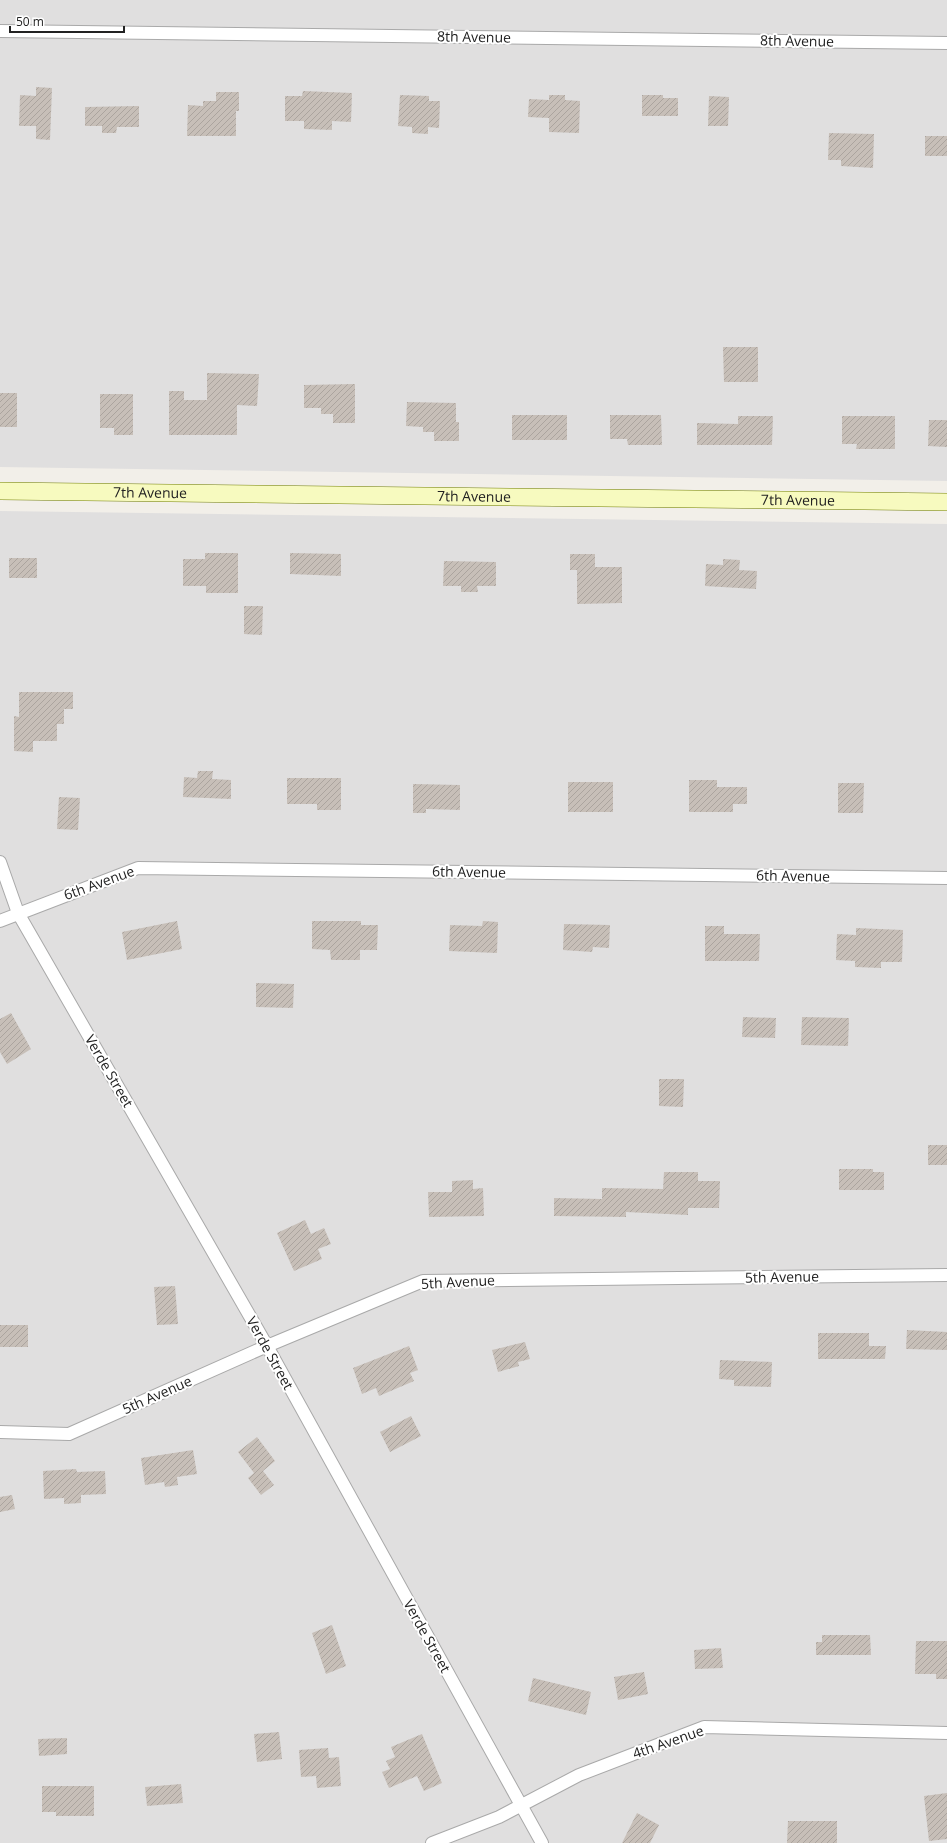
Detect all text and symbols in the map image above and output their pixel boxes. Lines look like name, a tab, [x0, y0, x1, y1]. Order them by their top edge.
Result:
scale bar	[10, 8, 124, 34]
text: 50 m	[16, 13, 44, 30]
street label: 8th Avenue	[437, 26, 511, 47]
street label: 8th Avenue	[760, 30, 834, 51]
street label: 7th Avenue	[113, 482, 187, 502]
street label: 7th Avenue	[437, 486, 511, 506]
street label: 7th Avenue	[761, 490, 835, 510]
street label: 6th Avenue	[61, 861, 137, 904]
street label: 6th Avenue	[432, 861, 506, 882]
street label: 6th Avenue	[756, 865, 830, 886]
street label: Verde Street	[81, 1031, 138, 1111]
street label: 5th Avenue	[745, 1266, 819, 1287]
street label: 5th Avenue	[421, 1270, 496, 1293]
street label: Verde Street	[242, 1313, 298, 1393]
street label: 5th Avenue	[119, 1371, 195, 1418]
street label: Verde Street	[399, 1596, 455, 1676]
street label: 4th Avenue	[630, 1720, 706, 1763]

